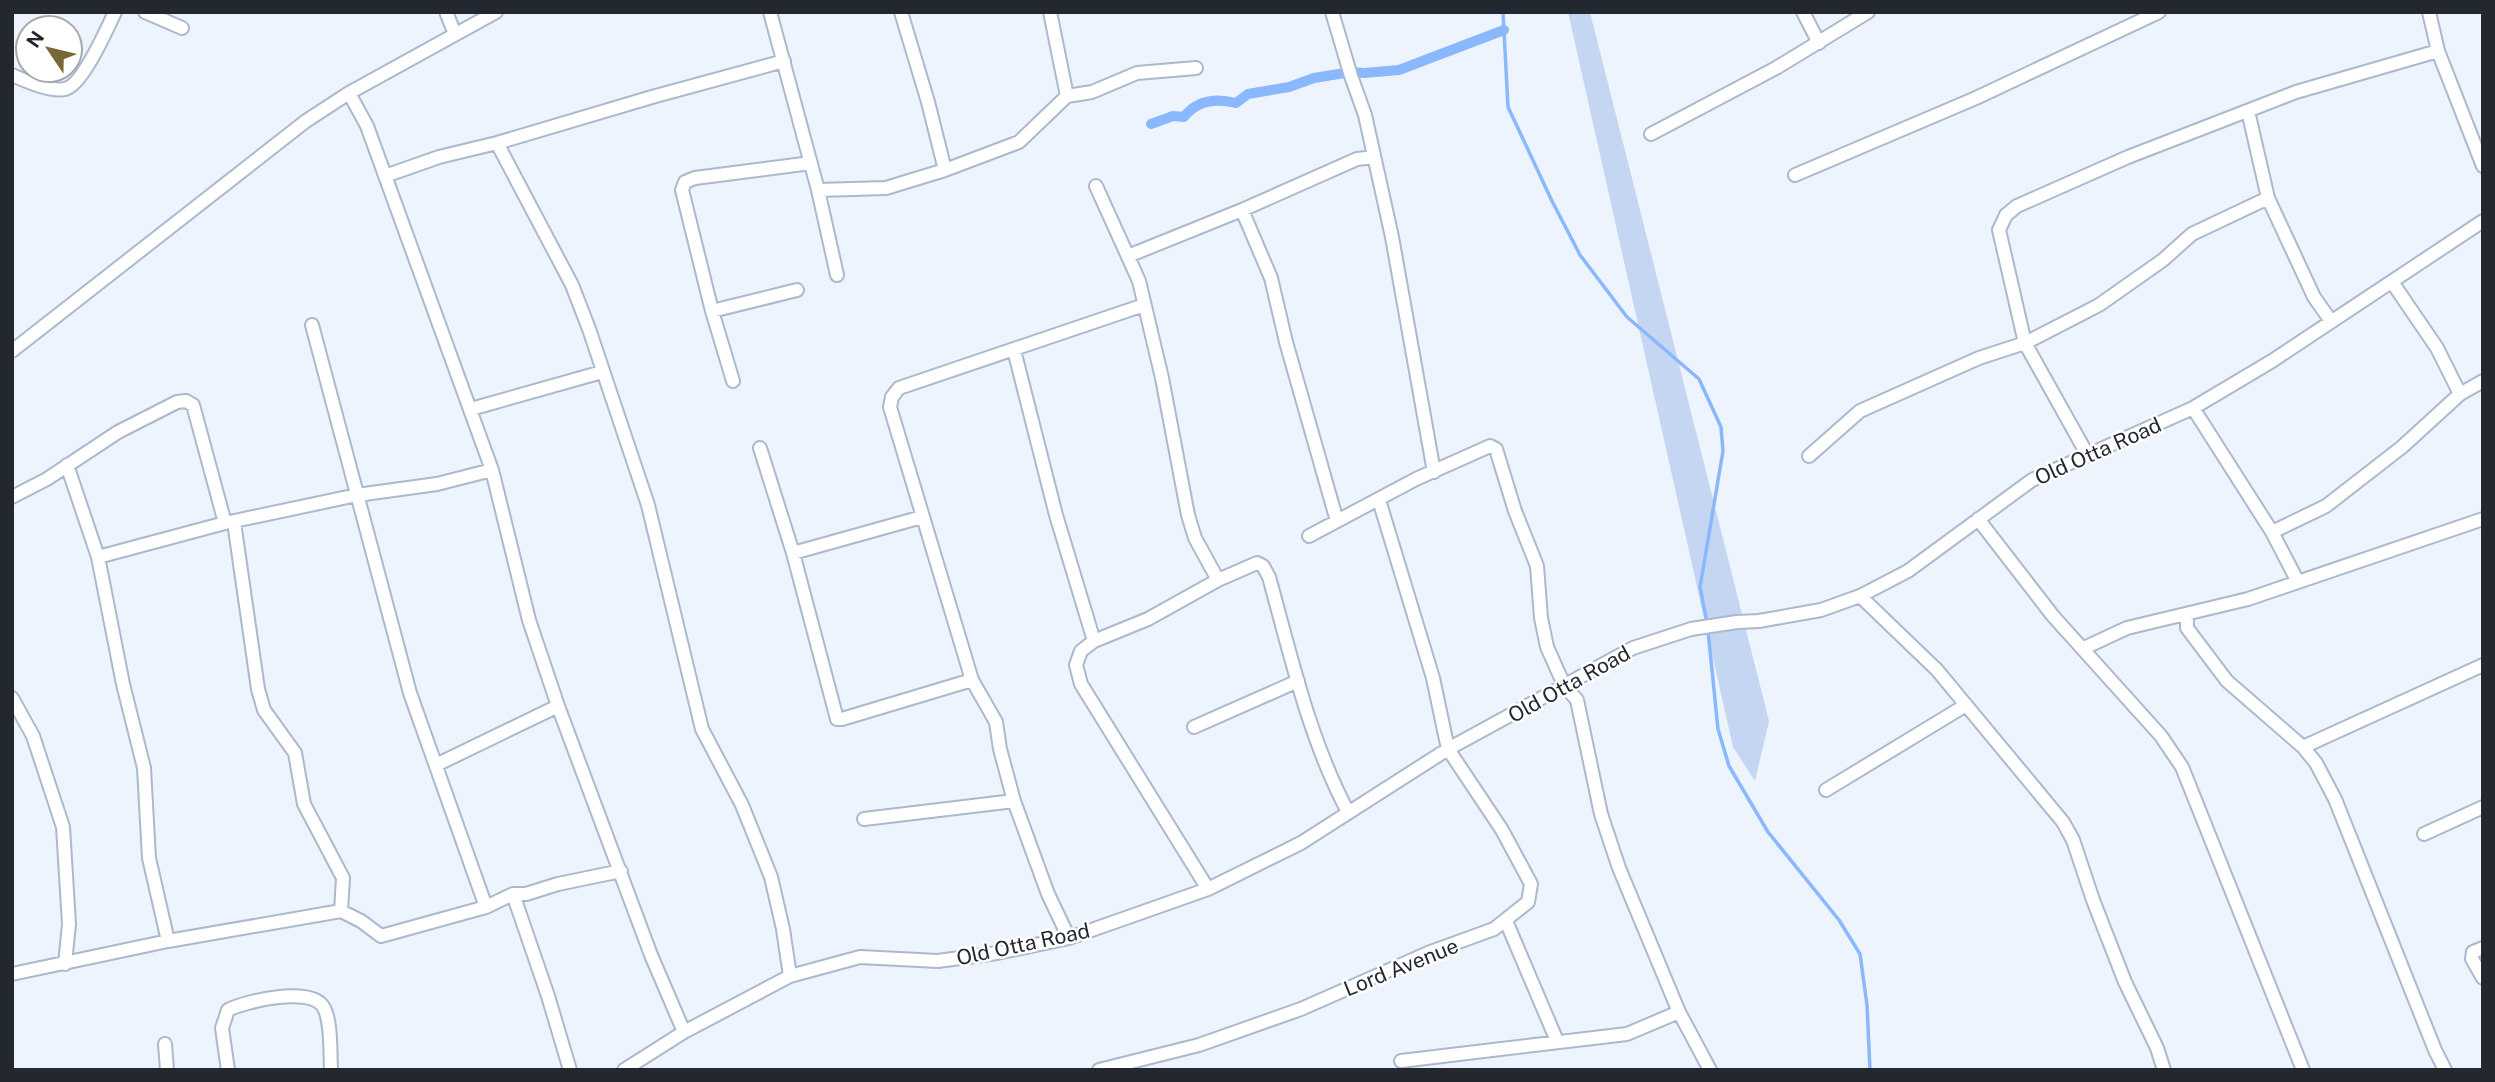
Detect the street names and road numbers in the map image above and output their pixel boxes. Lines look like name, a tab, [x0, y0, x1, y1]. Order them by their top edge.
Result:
street label: Old Otta Road	[2031, 412, 2165, 490]
street label: Old Otta Road	[1504, 640, 1634, 728]
street label: Old Otta Road	[954, 918, 1092, 970]
street label: Lord Avenue	[1340, 933, 1462, 1001]

